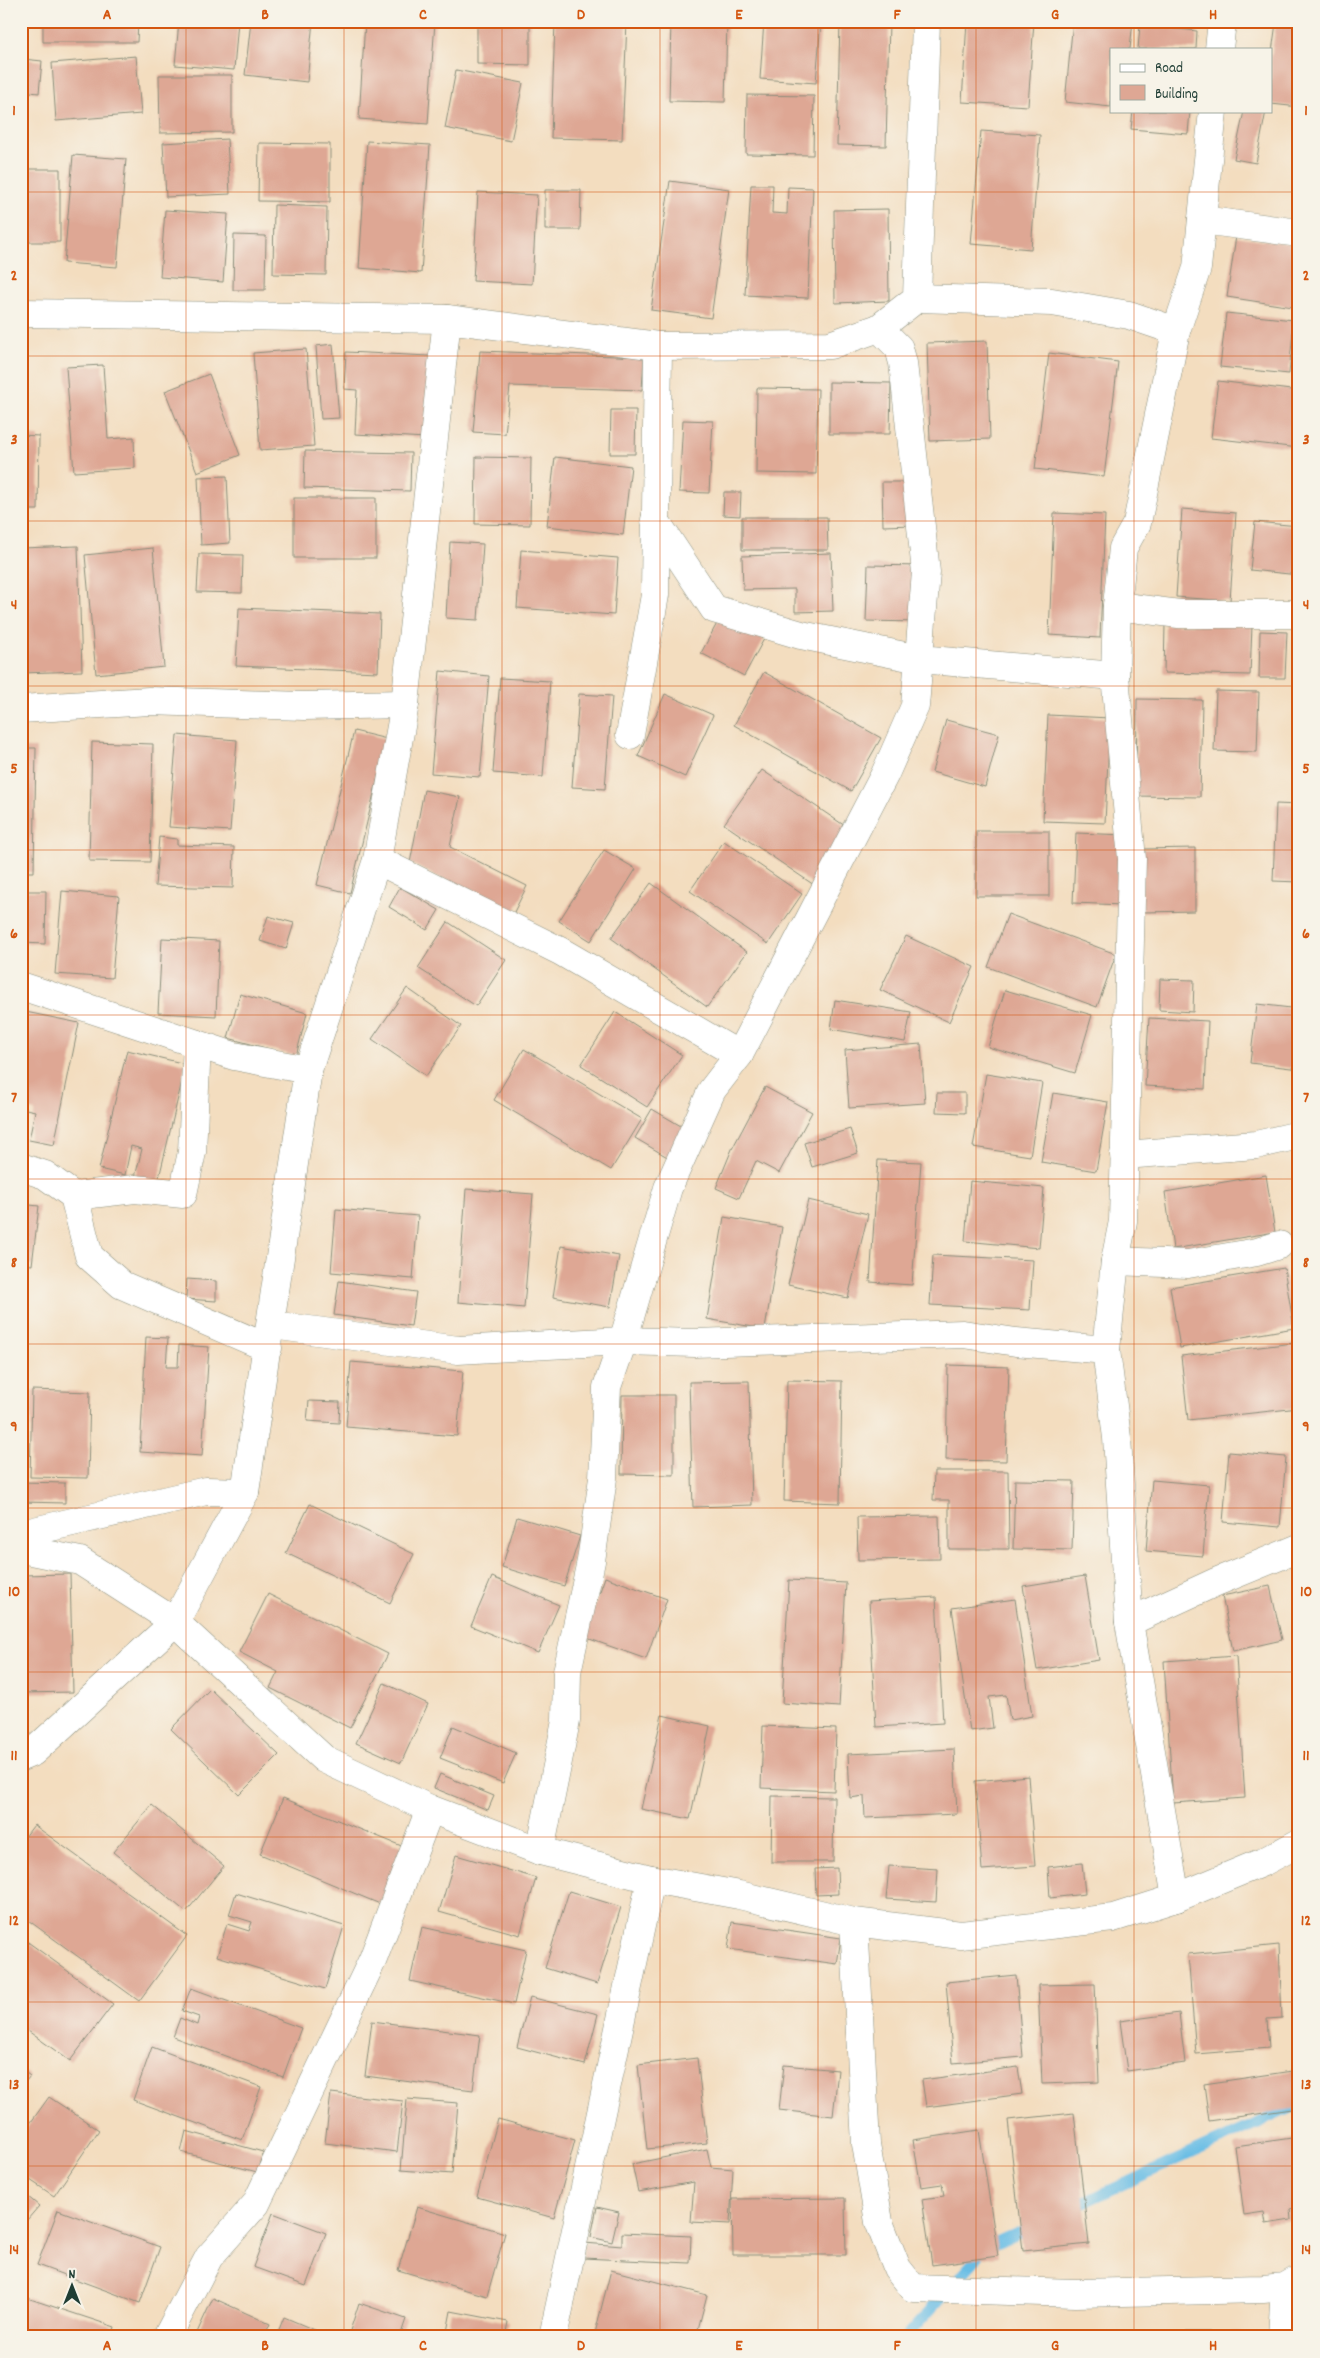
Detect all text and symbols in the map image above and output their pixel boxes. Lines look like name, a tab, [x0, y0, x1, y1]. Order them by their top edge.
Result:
text: A	[103, 4, 112, 27]
text: B	[261, 4, 269, 27]
text: C	[419, 4, 427, 27]
text: D	[577, 4, 586, 27]
text: E	[735, 4, 743, 27]
text: F	[893, 4, 901, 27]
text: G	[1051, 4, 1059, 27]
text: H	[1209, 4, 1217, 27]
legend	[1110, 48, 1272, 112]
text: Road	[1155, 58, 1183, 80]
text: Building	[1155, 84, 1198, 106]
text: 1	[12, 100, 16, 123]
text: 1	[1304, 100, 1308, 123]
text: 2	[11, 265, 18, 288]
text: 2	[1303, 265, 1310, 288]
text: 3	[10, 429, 18, 452]
text: 3	[1302, 429, 1310, 452]
text: 4	[11, 594, 17, 617]
text: 4	[1303, 594, 1309, 617]
text: 5	[10, 758, 18, 781]
text: 5	[1302, 758, 1310, 781]
text: 6	[10, 923, 18, 946]
text: 6	[1302, 923, 1310, 946]
text: 7	[11, 1087, 17, 1110]
text: 7	[1303, 1087, 1309, 1110]
text: 8	[11, 1252, 18, 1275]
text: 8	[1303, 1252, 1310, 1275]
text: 9	[10, 1416, 18, 1439]
text: 9	[1302, 1416, 1310, 1439]
text: 10	[8, 1581, 20, 1604]
text: 10	[1300, 1581, 1312, 1604]
text: 11	[10, 1745, 18, 1768]
text: 11	[1302, 1745, 1310, 1768]
text: 12	[9, 1910, 19, 1933]
text: 12	[1301, 1910, 1311, 1933]
text: 13	[9, 2074, 19, 2097]
text: 13	[1301, 2074, 1311, 2097]
text: 14	[9, 2239, 19, 2262]
text: 14	[1301, 2239, 1311, 2262]
north arrow	[48, 2260, 98, 2310]
text: N	[69, 2265, 76, 2285]
text: A	[103, 2335, 112, 2358]
text: B	[261, 2335, 269, 2358]
text: C	[419, 2335, 427, 2358]
text: D	[577, 2335, 586, 2358]
text: E	[735, 2335, 743, 2358]
text: F	[893, 2335, 901, 2358]
text: G	[1051, 2335, 1059, 2358]
text: H	[1209, 2335, 1217, 2358]

